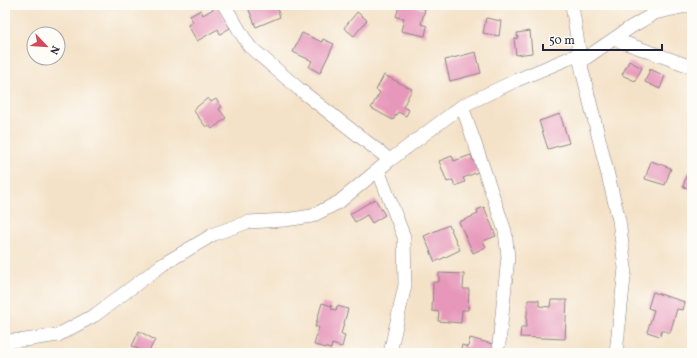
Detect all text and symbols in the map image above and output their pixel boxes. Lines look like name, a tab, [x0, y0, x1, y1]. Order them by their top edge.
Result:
north arrow	[26, 26, 66, 66]
scale bar	[543, 26, 662, 52]
text: 50 m	[549, 33, 575, 49]
text: N	[45, 43, 62, 56]

